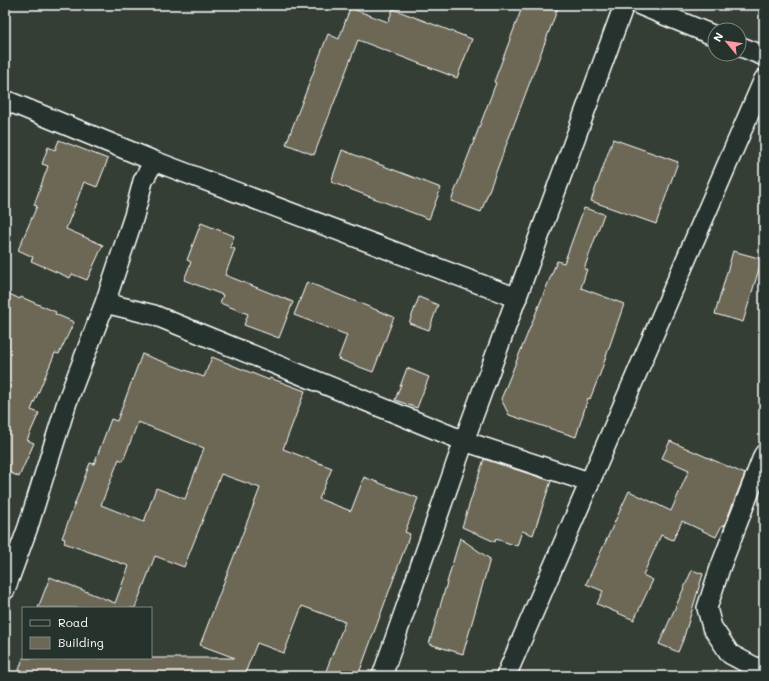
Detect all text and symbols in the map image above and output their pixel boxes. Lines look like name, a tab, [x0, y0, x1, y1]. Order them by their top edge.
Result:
north arrow	[707, 22, 747, 62]
text: N	[709, 30, 726, 44]
legend	[22, 607, 152, 659]
text: Road	[58, 614, 88, 630]
text: Building	[58, 634, 104, 650]

